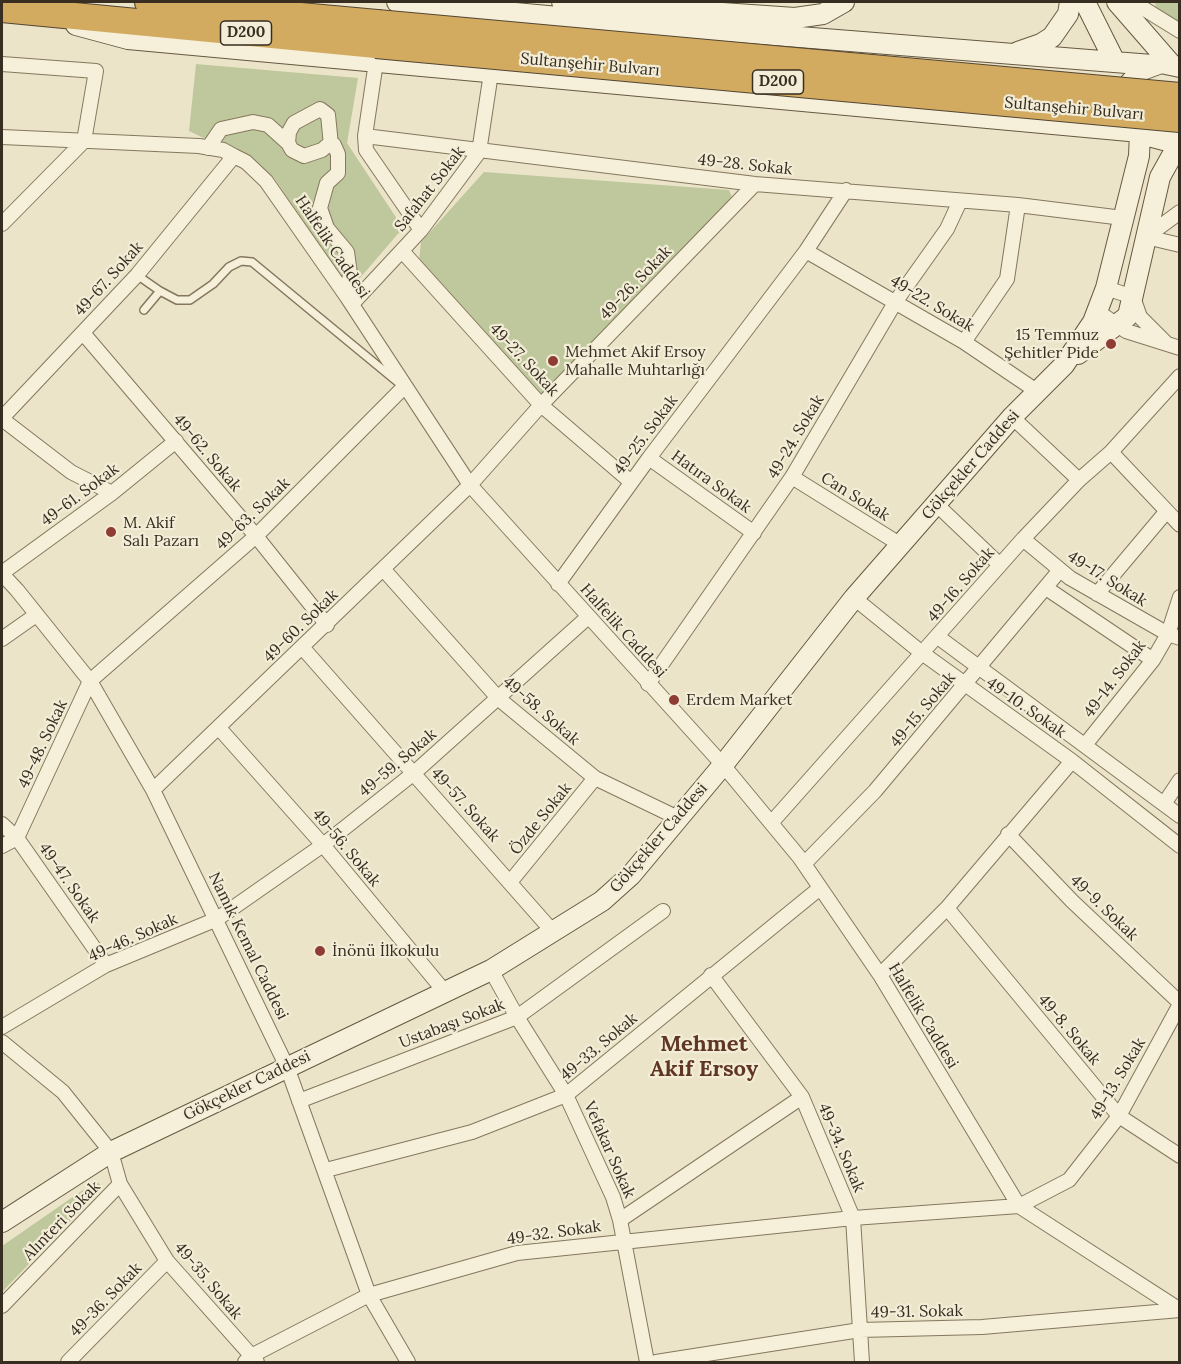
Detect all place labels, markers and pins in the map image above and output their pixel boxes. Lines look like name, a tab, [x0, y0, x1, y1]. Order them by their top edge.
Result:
place label: 15 Temmuz Şehitler Pide	[1004, 325, 1099, 363]
marker: 15 Temmuz Şehitler Pide	[1104, 337, 1118, 351]
place label: Mehmet Akif Ersoy Mahalle Muhtarlığı	[565, 342, 706, 380]
marker: Mehmet Akif Ersoy Mahalle Muhtarlığı	[546, 354, 560, 368]
place label: M. Akif Salı Pazarı	[123, 513, 199, 551]
marker: M. Akif Salı Pazarı	[104, 525, 118, 539]
place label: Erdem Market	[686, 690, 793, 710]
marker: Erdem Market	[667, 693, 681, 707]
place label: İnönü İlkokulu	[332, 941, 439, 961]
marker: İnönü İlkokulu	[313, 944, 327, 958]

